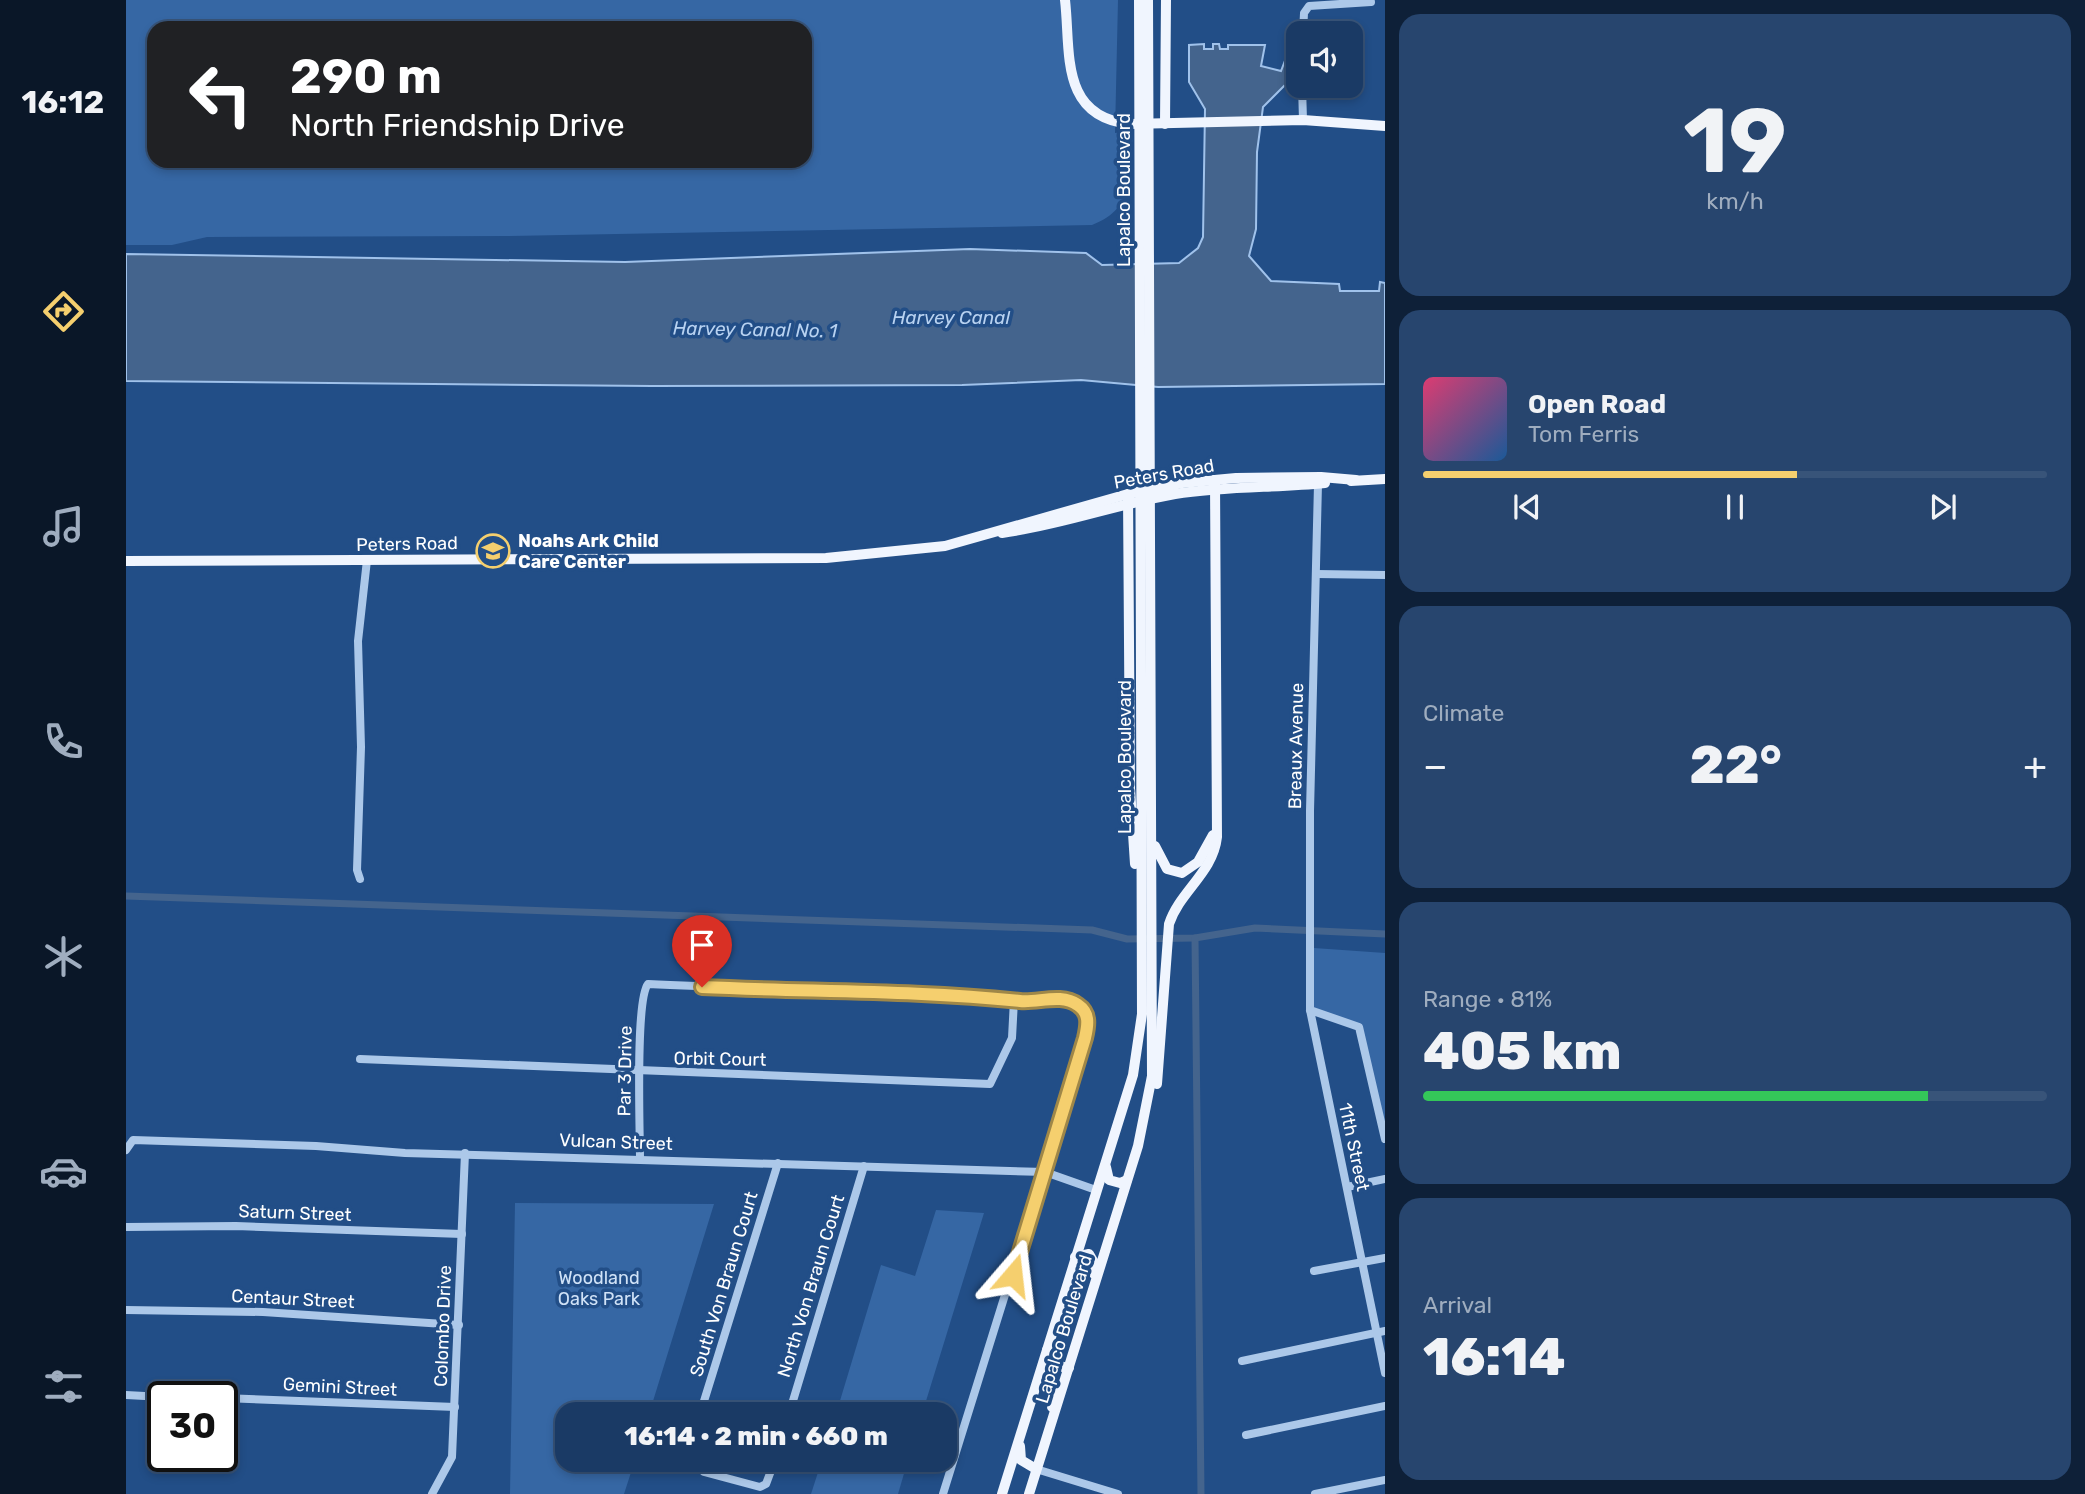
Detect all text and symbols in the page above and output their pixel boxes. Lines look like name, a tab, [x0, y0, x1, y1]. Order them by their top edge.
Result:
map controls	[1286, 21, 1363, 98]
button: sound	[1286, 21, 1363, 98]
text: 290 m	[290, 47, 442, 105]
icon: left	[175, 49, 266, 140]
text: 16:12	[22, 83, 104, 121]
text: 19	[1683, 87, 1787, 195]
text: North Friendship Drive	[290, 106, 625, 144]
street label: Lapalco Boulevard	[1113, 113, 1135, 267]
text: km/h	[1706, 187, 1764, 215]
icon: directions	[39, 287, 88, 336]
water label: Harvey Canal	[892, 306, 1010, 329]
water label: Harvey Canal No. 1	[673, 317, 838, 342]
text: Open Road	[1528, 389, 1666, 420]
text: Tom Ferris	[1528, 420, 1639, 448]
street label: Peters Road	[1112, 454, 1216, 494]
icon: previous	[1508, 488, 1546, 526]
icon: pause	[1716, 488, 1754, 526]
icon: next	[1924, 488, 1962, 526]
icon: music	[39, 502, 88, 551]
place label: Noahs Ark Child Care Center	[518, 530, 659, 573]
street label: Peters Road	[356, 532, 458, 556]
school or university icon: Noahs Ark Child Care Center	[474, 532, 512, 570]
street label: Lapalco Boulevard	[1114, 680, 1136, 834]
street label: Breaux Avenue	[1284, 683, 1308, 809]
text: Climate	[1423, 699, 1504, 727]
icon: phone	[39, 717, 88, 766]
text: 22°	[1689, 734, 1782, 796]
text: −	[1423, 743, 1448, 789]
text: +	[2023, 743, 2047, 789]
pin	[672, 915, 732, 987]
icon: arrive	[683, 926, 721, 964]
icon: climate	[39, 932, 88, 981]
text: Range · 81%	[1423, 985, 1552, 1013]
text: 405 km	[1423, 1020, 1621, 1082]
street label: Par 3 Drive	[613, 1025, 637, 1117]
street label: Orbit Court	[674, 1047, 766, 1071]
street label: 11th Street	[1334, 1101, 1374, 1193]
street label: Vulcan Street	[559, 1129, 673, 1155]
icon: car	[39, 1147, 88, 1196]
street label: South Von Braun Court	[685, 1189, 763, 1379]
street label: North Von Braun Court	[773, 1192, 849, 1380]
street label: Saturn Street	[238, 1200, 352, 1226]
position arrow	[976, 1238, 1050, 1312]
street label: Lapalco Boulevard	[1031, 1252, 1097, 1406]
street label: Colombo Drive	[430, 1265, 456, 1387]
park label: Woodland Oaks Park	[558, 1267, 641, 1310]
street label: Centaur Street	[231, 1285, 355, 1313]
text: Arrival	[1423, 1291, 1492, 1319]
text: 16:14	[1423, 1326, 1566, 1388]
icon: filters	[39, 1362, 88, 1411]
street label: Gemini Street	[282, 1373, 398, 1401]
speed limit sign: 30	[147, 1381, 238, 1472]
text: 16:14 · 2 min · 660 m	[624, 1421, 888, 1452]

